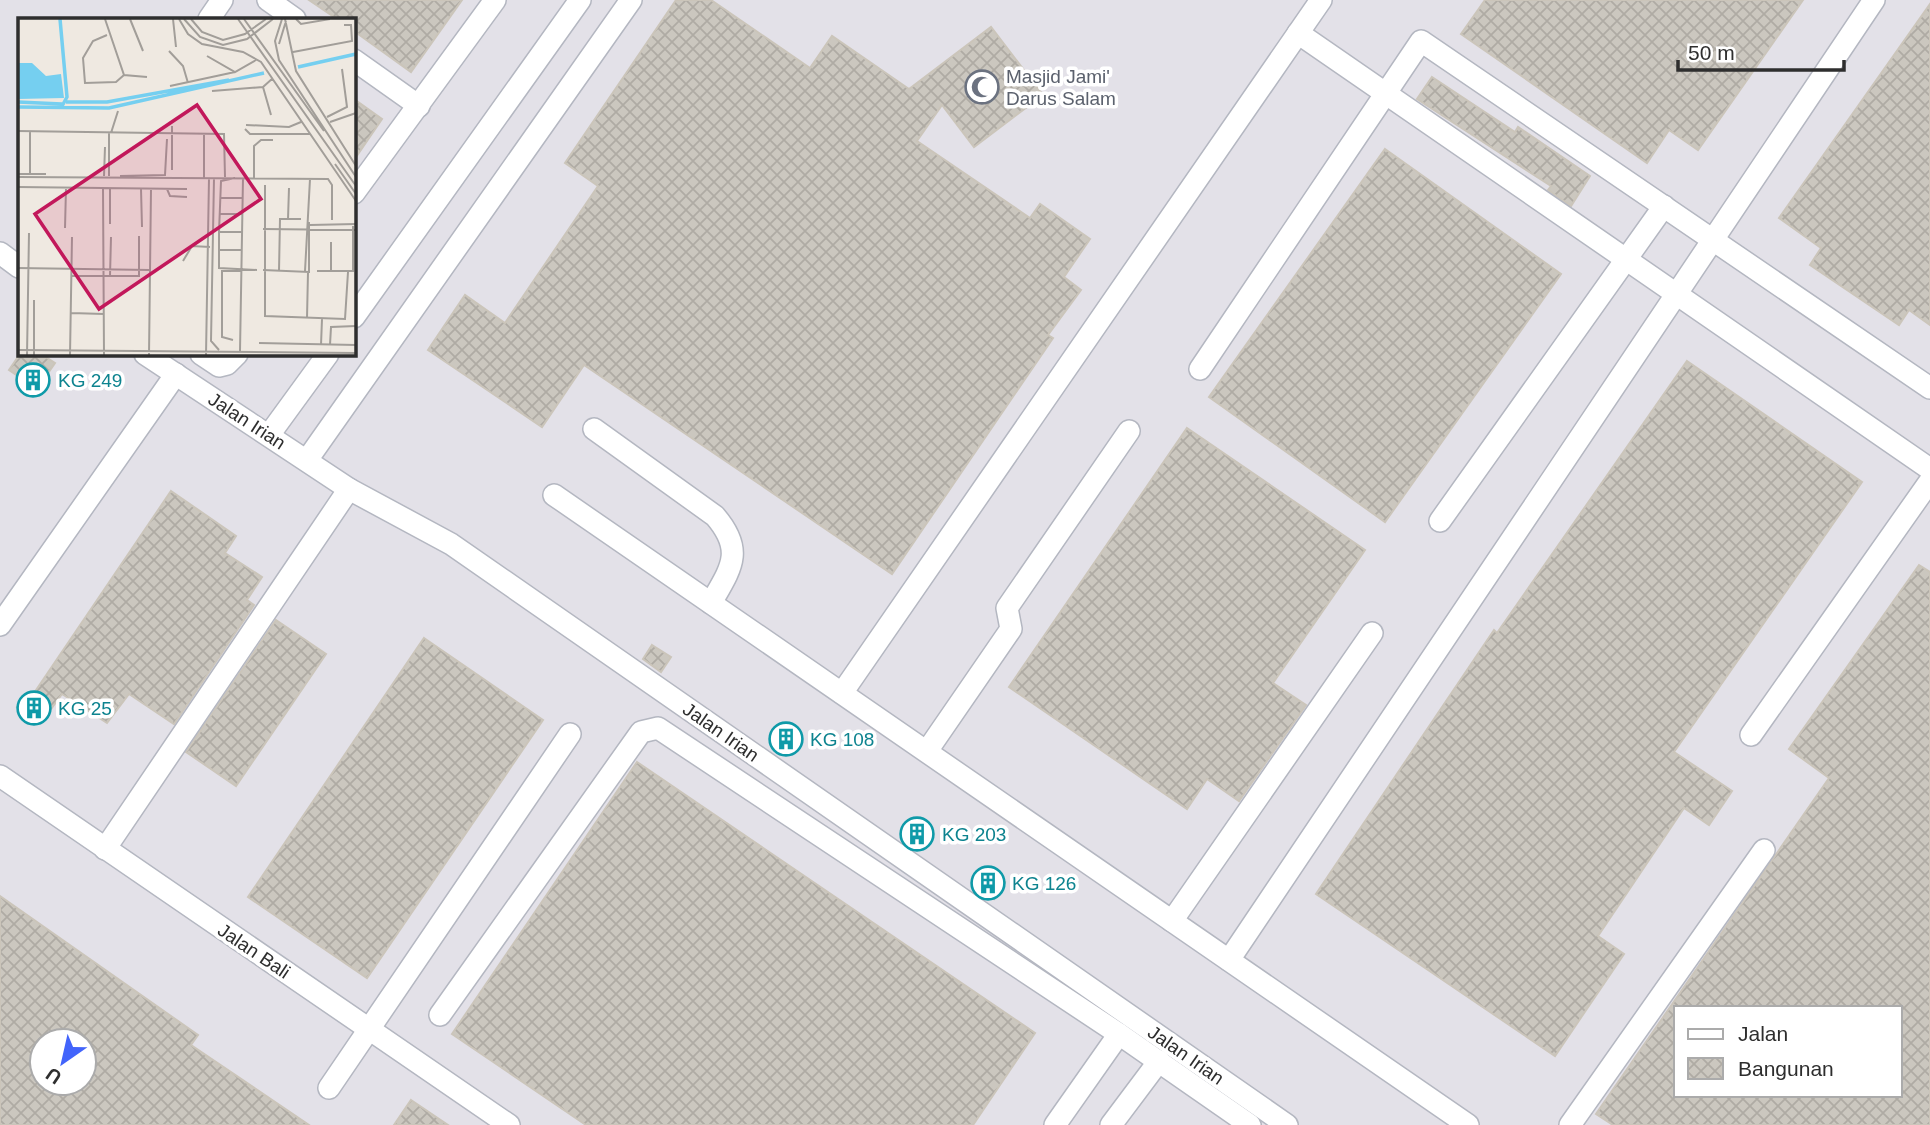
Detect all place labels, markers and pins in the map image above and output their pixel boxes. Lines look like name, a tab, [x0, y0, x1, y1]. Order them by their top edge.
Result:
place label: Masjid Jami' Darus Salam	[1006, 66, 1116, 109]
mosque icon: Masjid Jami' Darus Salam	[963, 68, 1001, 106]
building icon: KG 249	[14, 361, 52, 399]
place label: KG 249	[58, 370, 122, 391]
building icon: KG 25	[15, 689, 53, 727]
place label: KG 25	[58, 698, 112, 719]
building icon: KG 108	[767, 720, 805, 758]
place label: KG 108	[810, 729, 874, 750]
building icon: KG 203	[898, 815, 936, 853]
place label: KG 203	[942, 824, 1006, 845]
building icon: KG 126	[969, 864, 1007, 902]
place label: KG 126	[1012, 873, 1076, 894]

